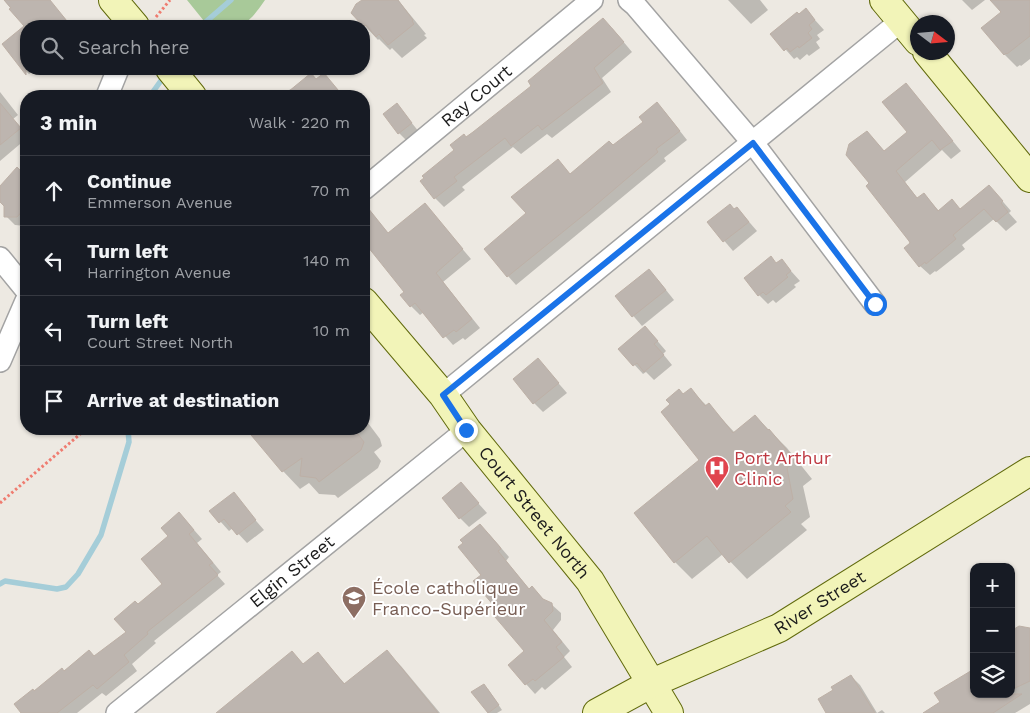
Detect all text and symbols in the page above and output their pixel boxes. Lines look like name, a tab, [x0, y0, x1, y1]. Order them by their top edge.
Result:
north arrow	[910, 15, 955, 60]
search box	[20, 20, 370, 75]
icon: search	[38, 34, 66, 62]
text: Search here	[78, 36, 189, 59]
street label: Ray Court	[437, 60, 516, 131]
text: 3 min	[40, 110, 97, 135]
text: Walk · 220 m	[249, 113, 350, 132]
text: Continue	[87, 170, 171, 193]
icon: ahead	[40, 177, 68, 205]
text: 70 m	[311, 181, 350, 200]
text: Emmerson Avenue	[87, 193, 232, 212]
text: Turn left	[87, 240, 168, 263]
icon: left	[40, 247, 68, 275]
text: 140 m	[303, 251, 350, 270]
text: Harrington Avenue	[87, 263, 231, 282]
route start	[864, 293, 887, 316]
text: Turn left	[87, 310, 168, 333]
icon: left	[40, 317, 68, 345]
text: 10 m	[313, 321, 350, 340]
text: Court Street North	[87, 333, 233, 352]
icon: arrive	[40, 387, 68, 415]
text: Arrive at destination	[87, 389, 279, 412]
route end	[455, 419, 478, 442]
street label: Court Street North	[475, 442, 595, 583]
place label: Port Arthur Clinic	[734, 447, 831, 489]
hospital icon: Port Arthur Clinic	[704, 455, 730, 489]
street label: Elgin Street	[245, 530, 339, 612]
map controls	[970, 563, 1015, 698]
button: +	[970, 563, 1015, 608]
street label: River Street	[770, 565, 869, 639]
place label: École catholique Franco-Supérieur	[372, 577, 526, 619]
school or university icon: École catholique Franco-Supérieur	[341, 585, 367, 619]
button: −	[970, 608, 1015, 653]
button: layers	[970, 653, 1015, 698]

